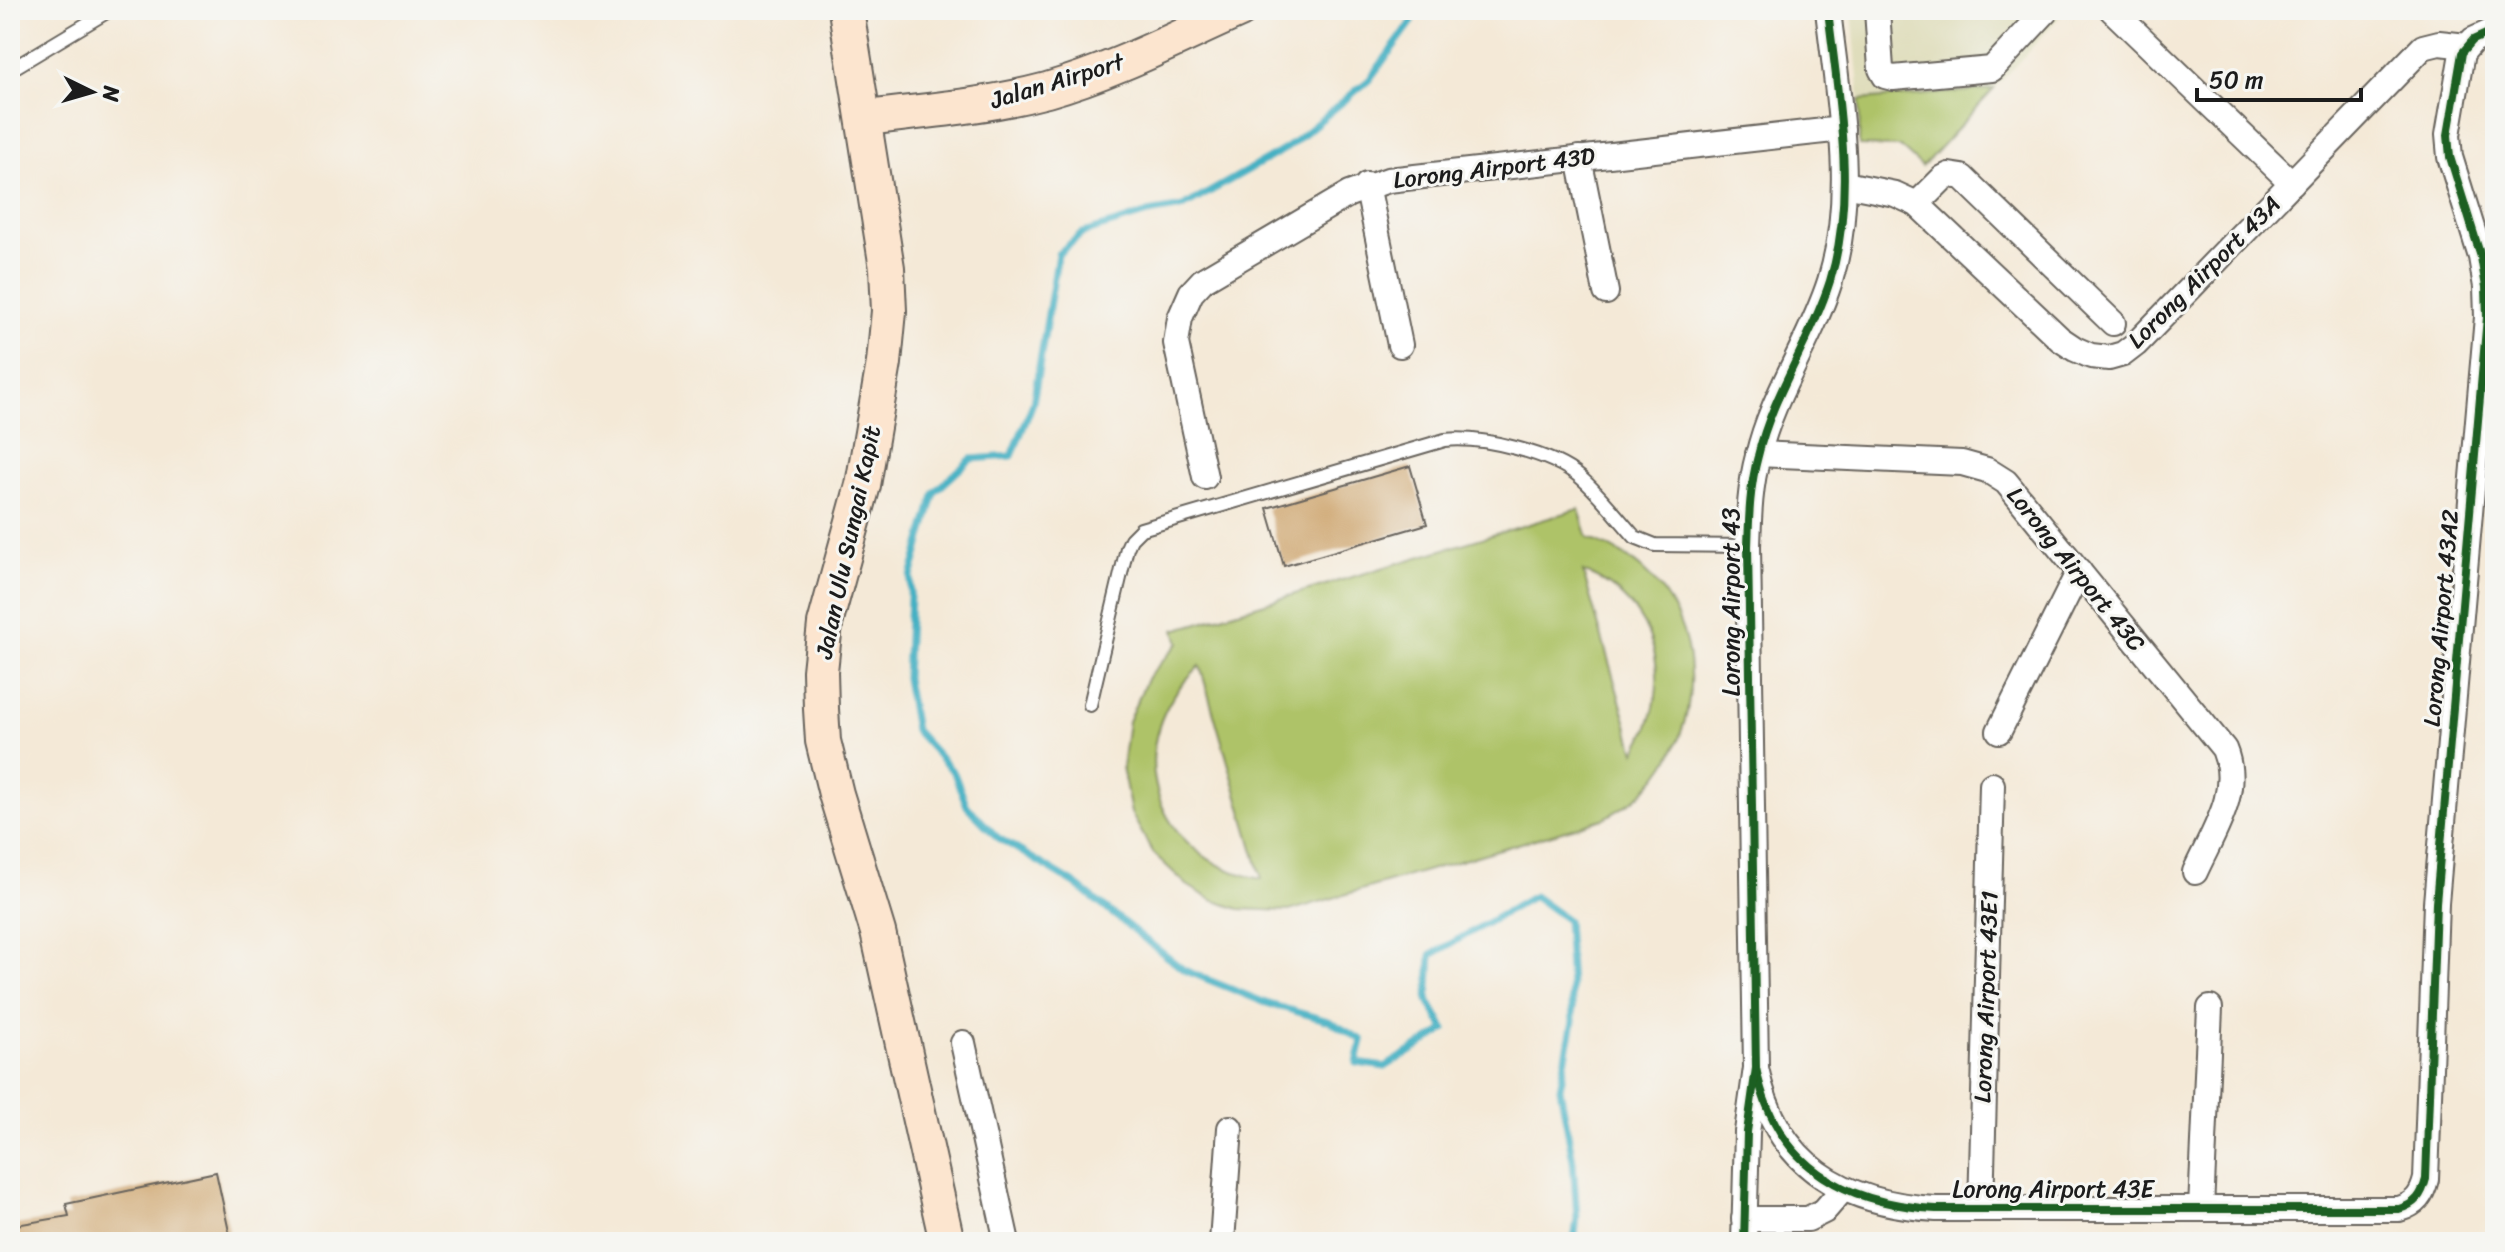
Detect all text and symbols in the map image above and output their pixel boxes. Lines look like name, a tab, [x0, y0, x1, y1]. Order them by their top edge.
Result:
street label: Jalan Airport	[984, 40, 1130, 122]
north arrow	[52, 52, 132, 132]
scale bar	[2197, 52, 2361, 102]
text: 50 m	[2209, 59, 2264, 101]
text: N	[91, 83, 132, 104]
street label: Lorong Airport 43D	[1391, 135, 1598, 201]
street label: Lorong Airport 43A	[2117, 185, 2291, 359]
street label: Jalan Ulu Sungai Kapit	[803, 421, 893, 664]
street label: Lorong Airport 43C	[1996, 477, 2156, 661]
street label: Lorong Airport 43A2	[2411, 507, 2471, 728]
street label: Lorong Airport 43	[1710, 508, 1752, 696]
street label: Lorong Airport 43E1	[1961, 890, 2011, 1104]
street label: Lorong Airport 43E	[1952, 1168, 2156, 1210]

